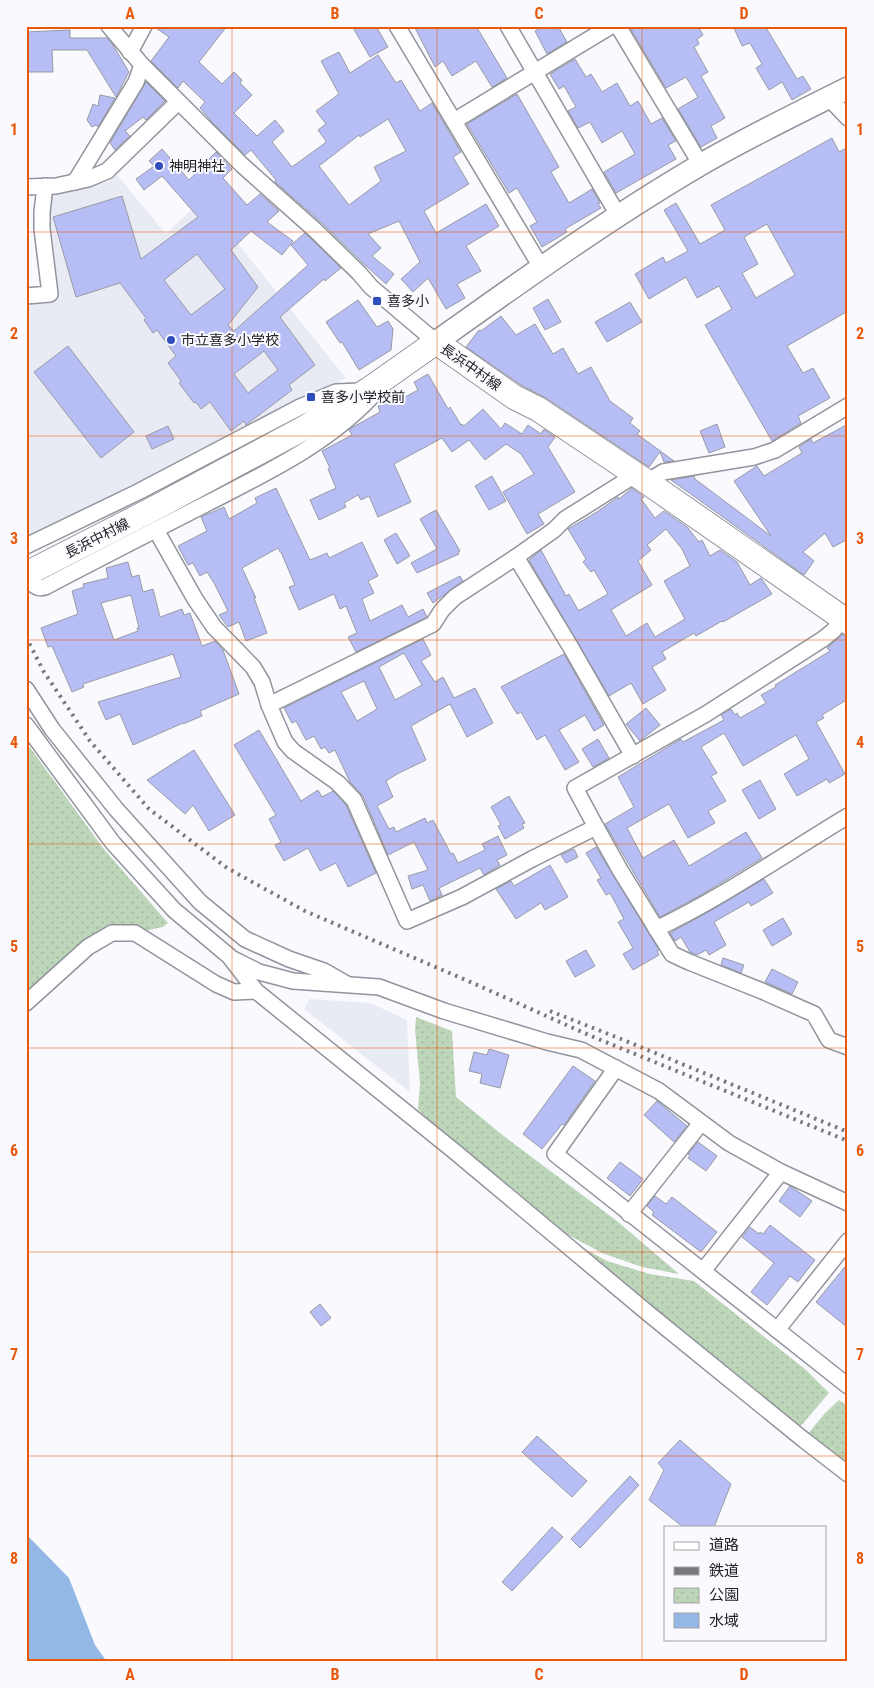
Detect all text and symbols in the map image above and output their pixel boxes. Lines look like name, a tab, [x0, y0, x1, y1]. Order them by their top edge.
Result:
text: A	[125, 4, 135, 23]
text: B	[331, 4, 340, 23]
text: C	[534, 4, 544, 23]
text: D	[739, 4, 749, 23]
text: 1	[10, 120, 18, 139]
text: 1	[856, 120, 864, 139]
place label: 神明神社	[169, 158, 225, 174]
marker: 神明神社	[153, 160, 165, 172]
place label: 喜多小	[387, 293, 429, 309]
marker: 喜多小	[371, 295, 383, 307]
text: 2	[10, 324, 18, 343]
text: 2	[856, 324, 864, 343]
place label: 市立喜多小学校	[181, 332, 279, 348]
marker: 市立喜多小学校	[165, 334, 177, 346]
street label: 長浜中村線	[438, 340, 504, 394]
place label: 喜多小学校前	[321, 389, 405, 405]
marker: 喜多小学校前	[305, 391, 317, 403]
street label: 長浜中村線	[62, 515, 132, 561]
text: 3	[10, 529, 18, 548]
text: 3	[856, 529, 864, 548]
text: 4	[10, 733, 18, 752]
text: 4	[856, 733, 864, 752]
text: 5	[10, 937, 18, 956]
text: 5	[856, 937, 864, 956]
text: 6	[10, 1141, 18, 1160]
text: 6	[856, 1141, 864, 1160]
text: 7	[10, 1345, 18, 1364]
text: 7	[856, 1345, 864, 1364]
legend	[664, 1526, 826, 1640]
text: 道路	[709, 1536, 739, 1554]
text: 8	[10, 1549, 18, 1568]
text: 8	[856, 1549, 864, 1568]
text: 鉄道	[709, 1562, 739, 1580]
text: 公園	[709, 1586, 739, 1604]
text: 水域	[709, 1612, 739, 1630]
text: A	[125, 1665, 135, 1684]
text: B	[331, 1665, 340, 1684]
text: C	[534, 1665, 544, 1684]
text: D	[739, 1665, 749, 1684]

